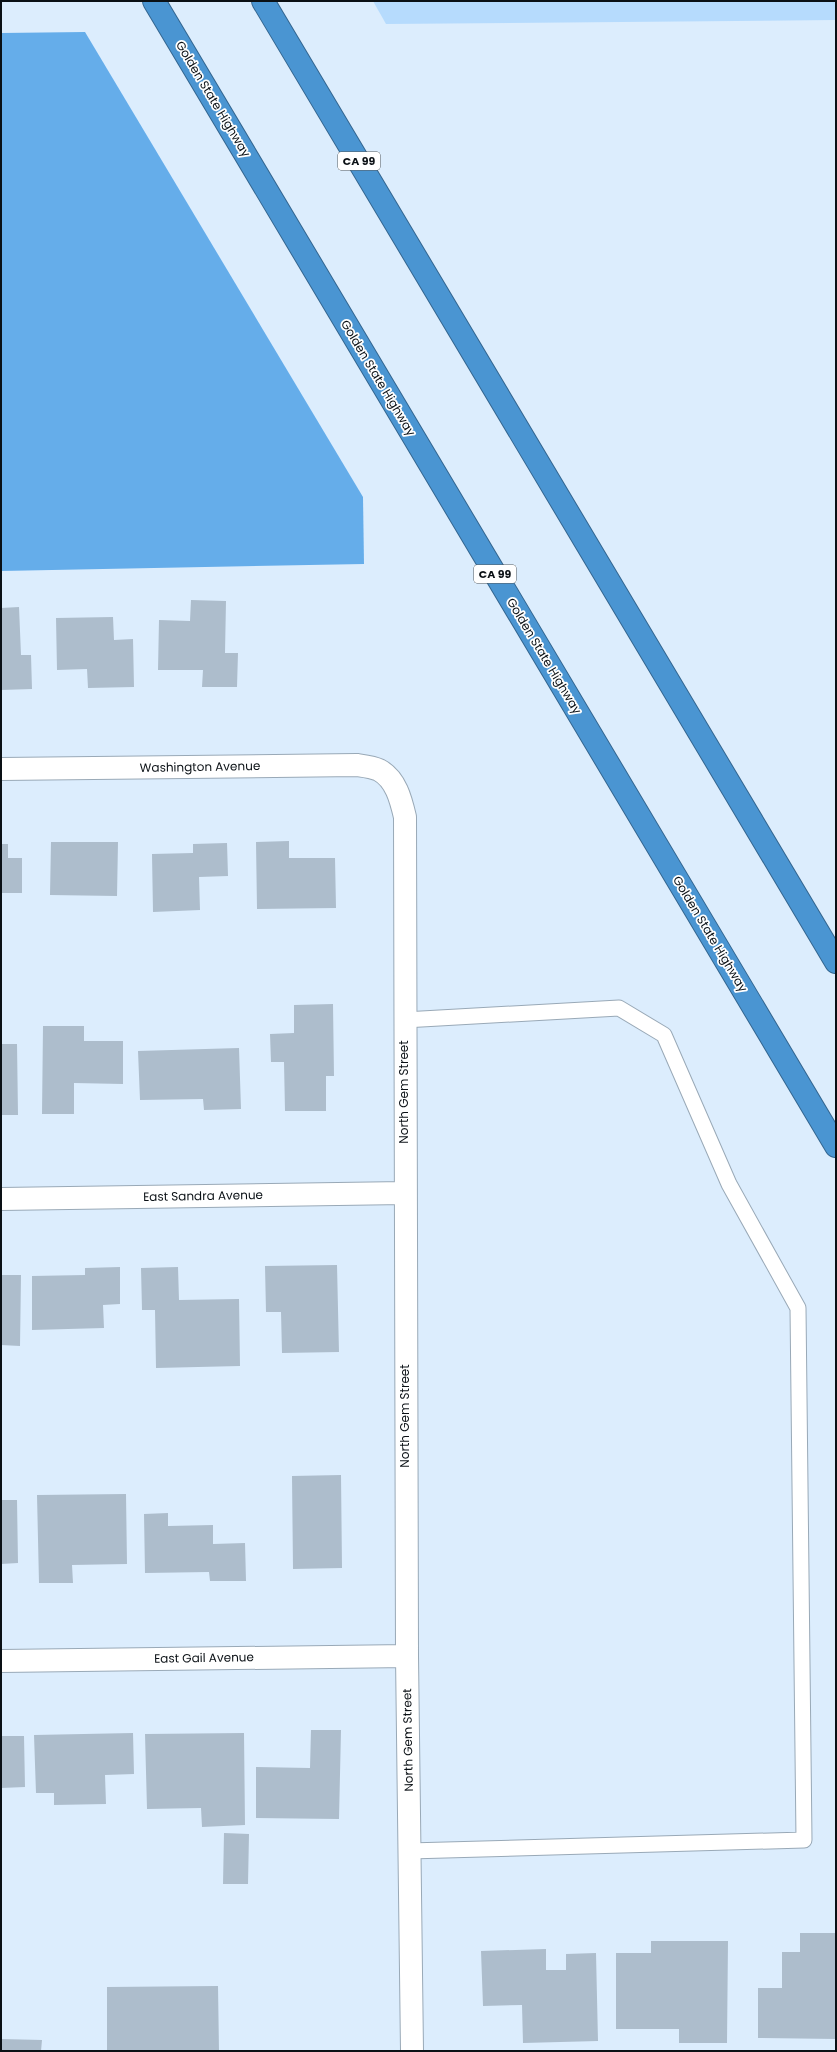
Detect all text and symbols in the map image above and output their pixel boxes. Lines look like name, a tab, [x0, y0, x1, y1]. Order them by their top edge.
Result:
street label: Golden State Highway	[172, 37, 255, 160]
road number: CA 99	[338, 152, 380, 170]
street label: Golden State Highway	[337, 316, 420, 439]
road number: CA 99	[474, 565, 516, 583]
street label: Golden State Highway	[503, 594, 586, 717]
street label: Washington Avenue	[140, 757, 260, 776]
street label: Golden State Highway	[669, 872, 752, 995]
street label: North Gem Street	[395, 1040, 412, 1144]
street label: East Sandra Avenue	[143, 1186, 263, 1205]
street label: North Gem Street	[396, 1364, 413, 1468]
street label: East Gail Avenue	[154, 1648, 254, 1667]
street label: North Gem Street	[398, 1688, 417, 1792]

